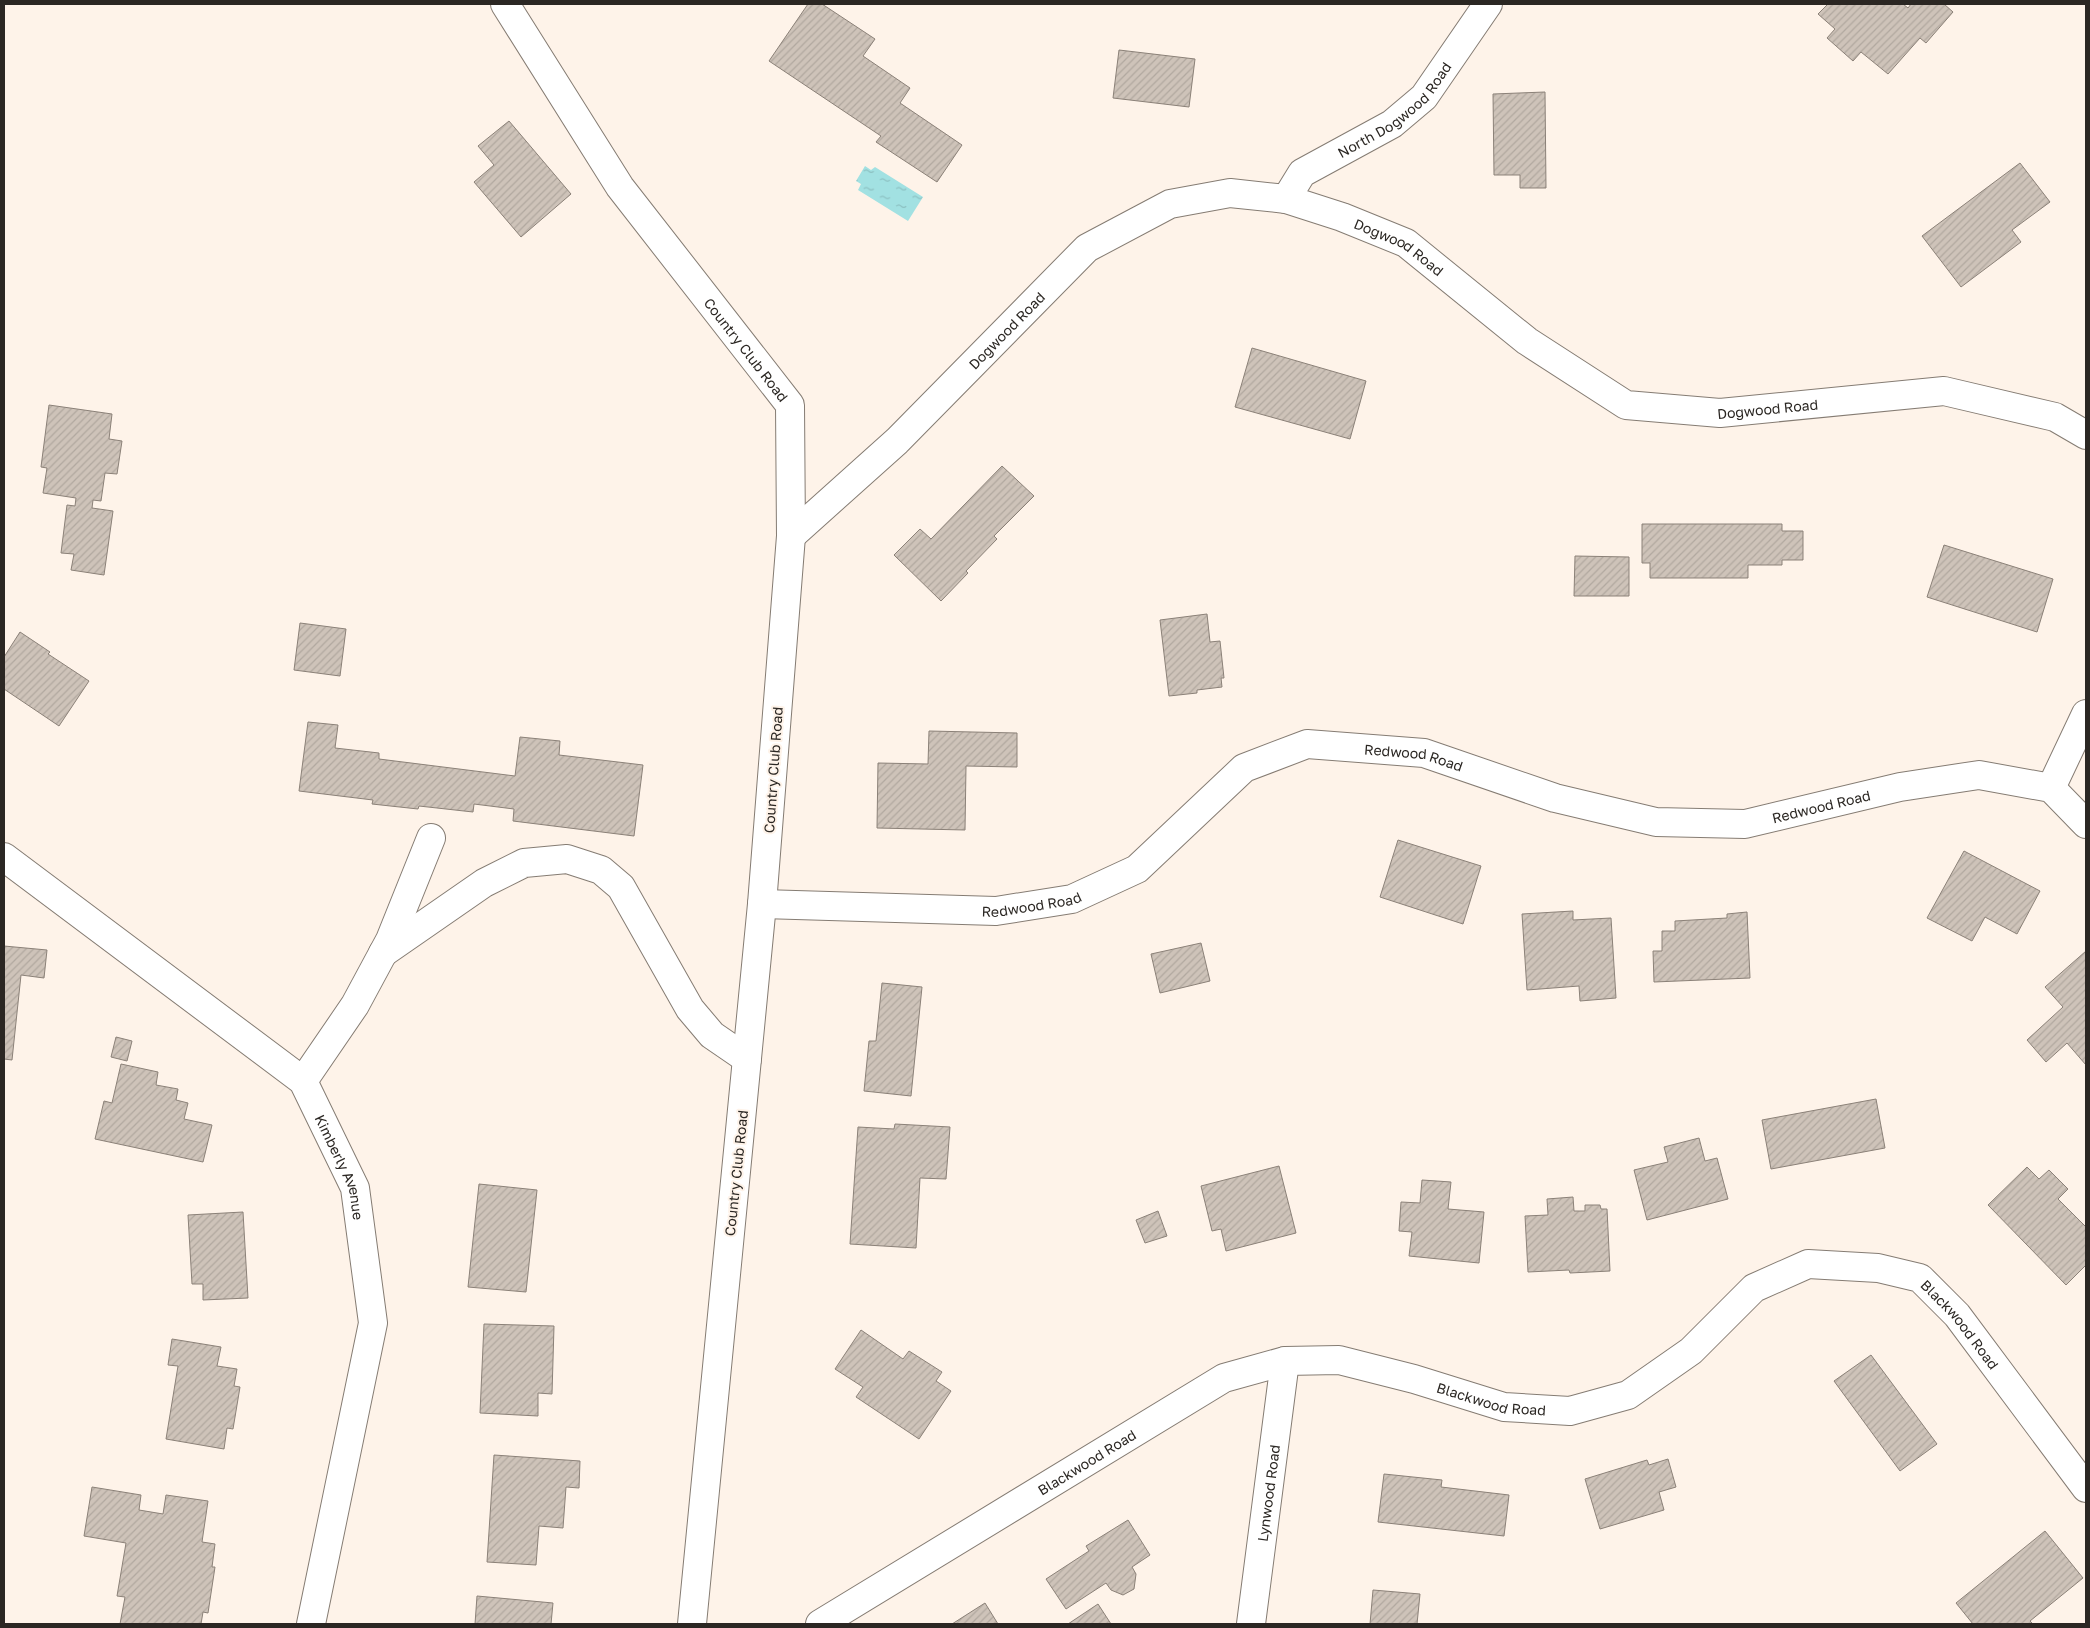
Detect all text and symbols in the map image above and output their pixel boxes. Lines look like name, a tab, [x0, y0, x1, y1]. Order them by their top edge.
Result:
street label: North Dogwood Road	[1334, 58, 1454, 161]
street label: Dogwood Road	[1352, 214, 1447, 279]
street label: Dogwood Road	[965, 288, 1048, 372]
street label: Country Club Road	[701, 294, 792, 405]
street label: Dogwood Road	[1716, 395, 1819, 422]
street label: Country Club Road	[760, 706, 786, 834]
street label: Redwood Road	[1364, 740, 1465, 774]
street label: Redwood Road	[1770, 786, 1872, 826]
street label: Redwood Road	[981, 887, 1084, 920]
street label: Country Club Road	[721, 1109, 751, 1237]
street label: Kimberly Avenue	[312, 1111, 368, 1221]
street label: Blackwood Road	[1918, 1276, 2003, 1372]
street label: Blackwood Road	[1435, 1378, 1546, 1418]
street label: Blackwood Road	[1034, 1425, 1139, 1498]
street label: Lynwood Road	[1253, 1444, 1283, 1543]

